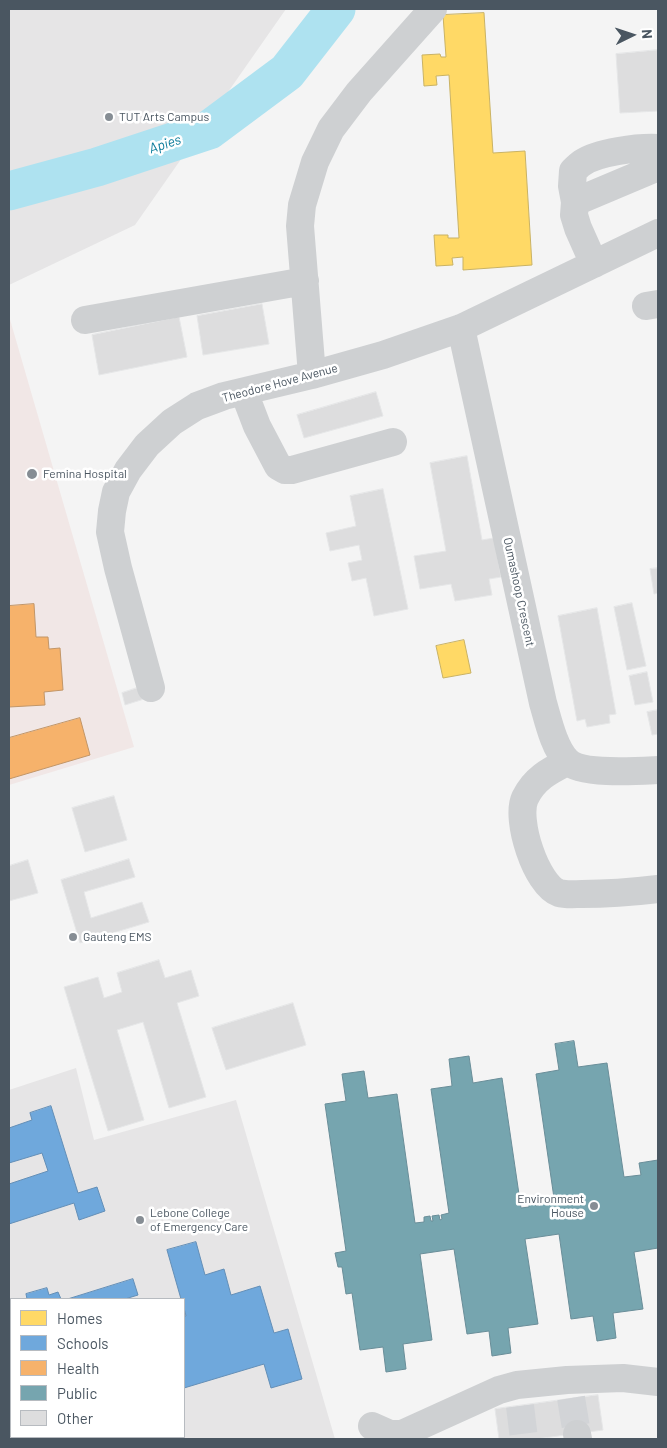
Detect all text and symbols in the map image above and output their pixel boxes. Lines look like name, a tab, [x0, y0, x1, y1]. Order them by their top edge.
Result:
north arrow	[607, 10, 657, 60]
text: N	[639, 29, 656, 39]
place label: TUT Arts Campus	[119, 110, 209, 124]
marker: TUT Arts Campus	[103, 111, 115, 123]
water label: Apies	[147, 131, 183, 157]
street label: Theodore Hove Avenue	[221, 361, 339, 405]
marker: Femina Hospital	[25, 467, 39, 481]
place label: Femina Hospital	[43, 467, 127, 481]
street label: Oumashoop Crescent	[500, 536, 538, 648]
place label: Gauteng EMS	[83, 930, 152, 944]
marker: Gauteng EMS	[67, 931, 79, 943]
place label: Environment House	[517, 1192, 584, 1220]
marker: Environment House	[588, 1200, 600, 1212]
place label: Lebone College of Emergency Care	[150, 1206, 248, 1234]
marker: Lebone College of Emergency Care	[134, 1214, 146, 1226]
legend	[10, 1298, 185, 1438]
text: Homes	[57, 1309, 102, 1327]
text: Schools	[57, 1334, 109, 1352]
text: Health	[57, 1359, 99, 1377]
text: Public	[57, 1384, 97, 1402]
text: Other	[57, 1409, 93, 1427]

